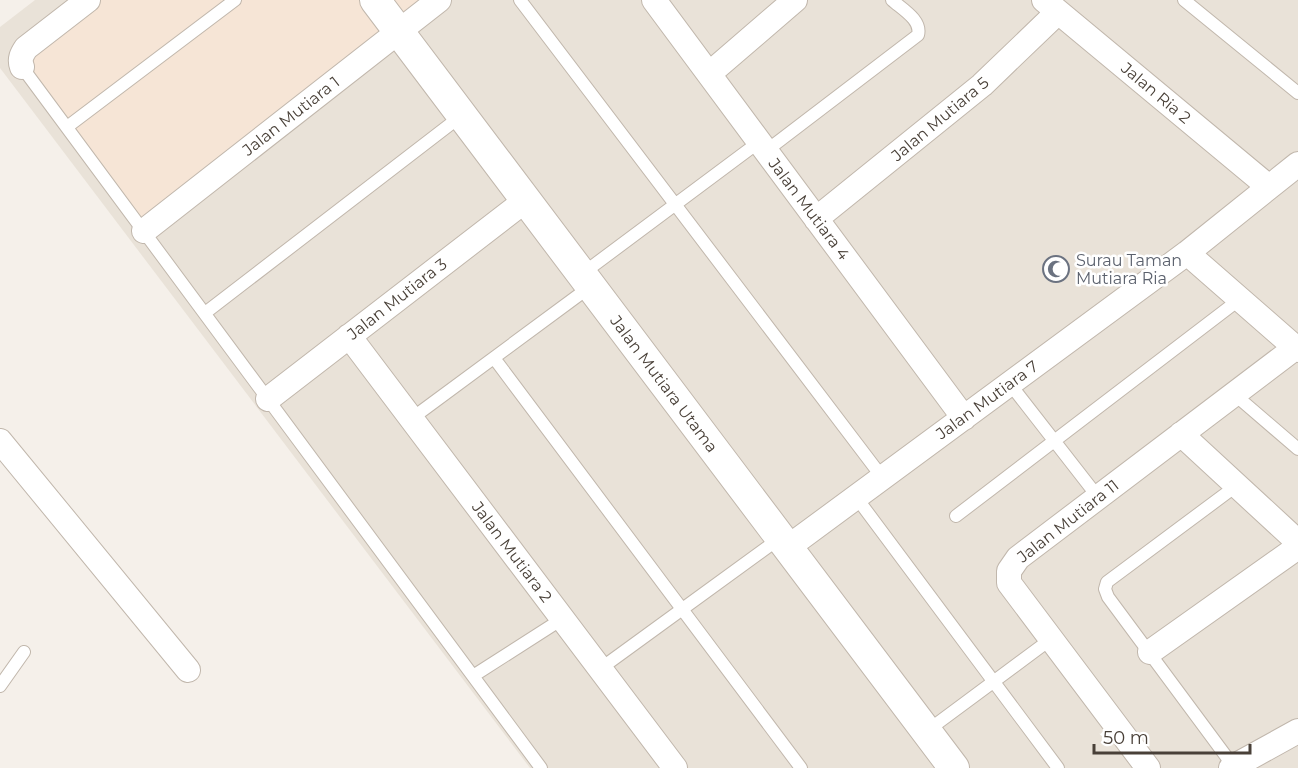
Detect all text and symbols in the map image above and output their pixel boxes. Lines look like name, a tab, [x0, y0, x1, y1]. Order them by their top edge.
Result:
street label: Jalan Ria 2	[1117, 58, 1195, 128]
street label: Jalan Mutiara 1	[238, 72, 343, 160]
street label: Jalan Mutiara 5	[887, 73, 992, 166]
street label: Jalan Mutiara 4	[764, 154, 854, 264]
place label: Surau Taman Mutiara Ria	[1076, 251, 1182, 288]
street label: Jalan Mutiara 3	[343, 254, 450, 344]
mosque icon: Surau Taman Mutiara Ria	[1041, 254, 1071, 284]
street label: Jalan Mutiara Utama	[606, 311, 722, 456]
street label: Jalan Mutiara 7	[932, 357, 1042, 444]
street label: Jalan Mutiara 11	[1013, 476, 1122, 567]
street label: Jalan Mutiara 2	[467, 497, 556, 606]
scale bar	[1094, 717, 1250, 755]
text: 50 m	[1103, 727, 1149, 749]

